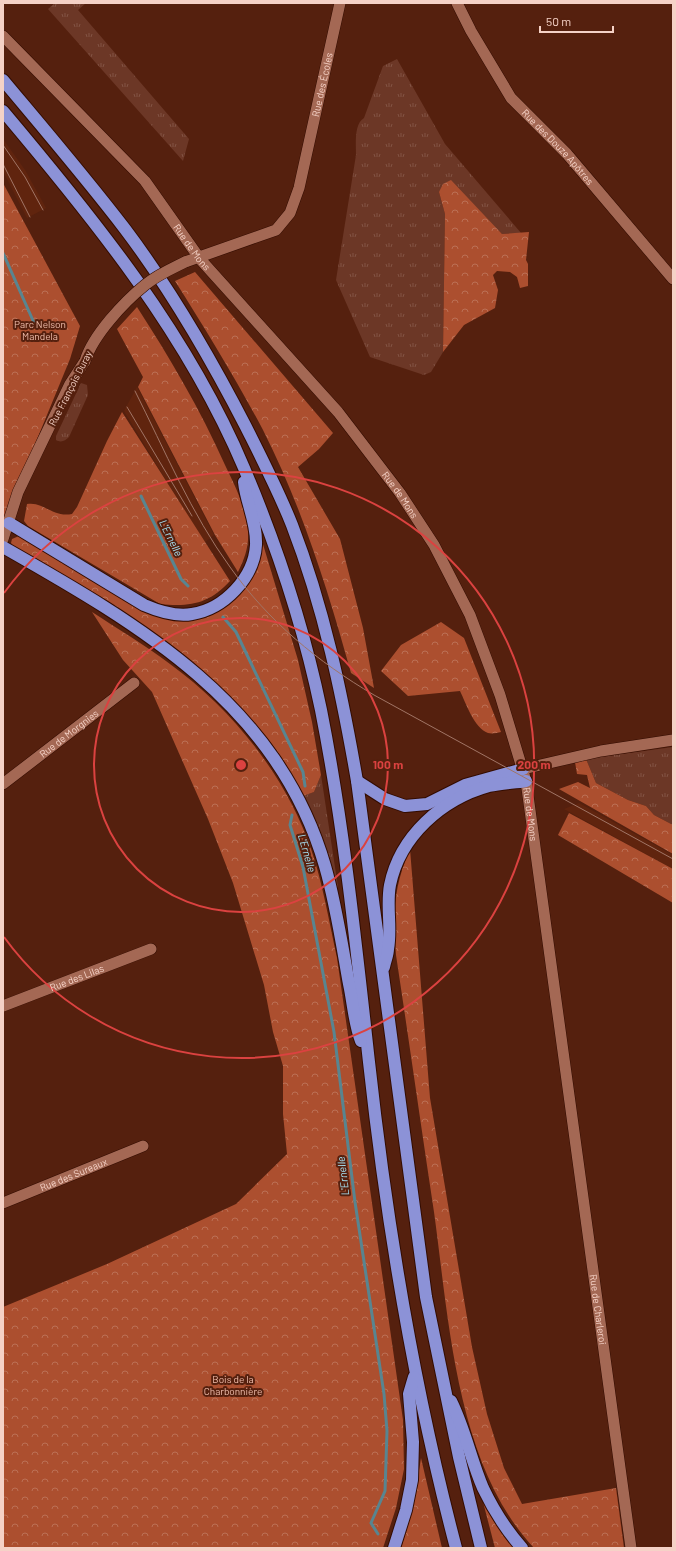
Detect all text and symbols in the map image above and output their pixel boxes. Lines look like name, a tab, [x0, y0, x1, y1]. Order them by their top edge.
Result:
scale bar	[540, 8, 613, 34]
text: 50 m	[546, 14, 571, 28]
street label: Rue des Écoles	[309, 51, 335, 118]
street label: Rue des Douze Apôtres	[519, 106, 596, 187]
street label: Rue de Mons	[171, 222, 213, 273]
park label: Parc Nelson Mandela	[14, 318, 66, 342]
street label: Rue François Duray	[46, 348, 94, 428]
street label: Rue de Mons	[380, 469, 421, 521]
water label: L'Ernelle	[157, 517, 186, 559]
street label: Rue de Morgnies	[37, 707, 101, 760]
text: 100 m	[373, 757, 403, 771]
text: 200 m	[518, 757, 550, 771]
centre of rings	[234, 758, 248, 772]
street label: Rue de Mons	[521, 786, 540, 842]
water label: L'Ernelle	[296, 832, 319, 874]
street label: Rue des Lilas	[48, 962, 106, 993]
street label: Rue des Sureaux	[38, 1155, 109, 1193]
water label: L'Ernelle	[334, 1155, 351, 1196]
street label: Rue de Charleroi	[588, 1273, 609, 1346]
park label: Bois de la Charbonnière	[204, 1373, 262, 1397]

